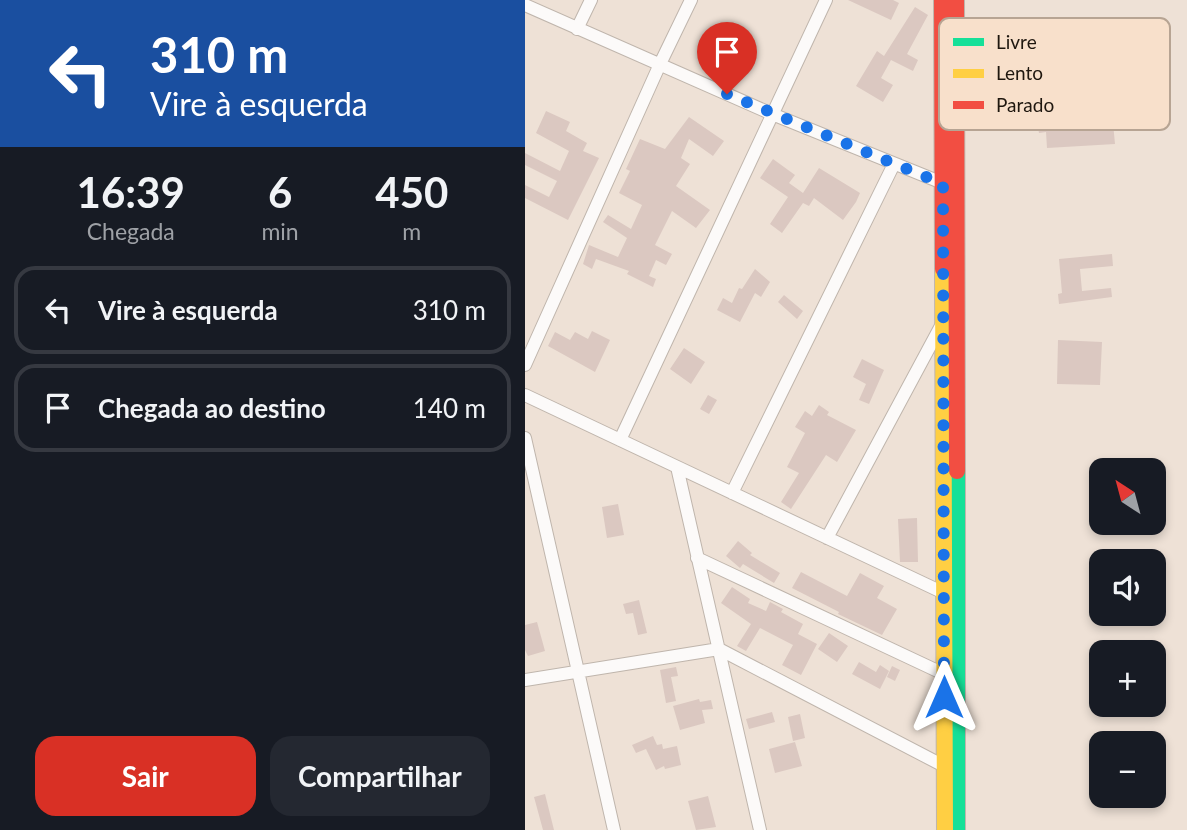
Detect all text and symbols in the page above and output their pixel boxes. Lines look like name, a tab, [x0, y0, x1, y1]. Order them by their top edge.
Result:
legend	[939, 18, 1170, 130]
pin	[697, 22, 757, 94]
text: 310 m	[150, 25, 288, 83]
icon: left	[35, 28, 126, 119]
text: Livre	[996, 30, 1037, 53]
icon: arrive	[708, 33, 746, 71]
text: Lento	[996, 61, 1043, 84]
text: Vire à esquerda	[150, 84, 368, 123]
text: Parado	[996, 93, 1054, 116]
text: 16:39	[77, 167, 185, 217]
text: 6	[268, 167, 292, 217]
text: 450	[375, 167, 448, 217]
text: Chegada	[87, 217, 175, 245]
text: min	[261, 217, 299, 245]
text: m	[402, 217, 421, 245]
icon: left	[39, 291, 77, 329]
text: Vire à esquerda	[98, 294, 278, 326]
text: 310 m	[413, 294, 486, 326]
icon: arrive	[39, 389, 77, 427]
text: Chegada ao destino	[98, 392, 326, 424]
text: 140 m	[413, 392, 486, 424]
north arrow	[1089, 458, 1165, 536]
map controls	[1089, 458, 1166, 808]
button: sound	[1089, 549, 1166, 626]
button: +	[1089, 640, 1166, 717]
position arrow	[907, 660, 981, 734]
button: −	[1089, 731, 1166, 808]
button: Sair	[35, 736, 256, 816]
button: Compartilhar	[270, 736, 490, 816]

